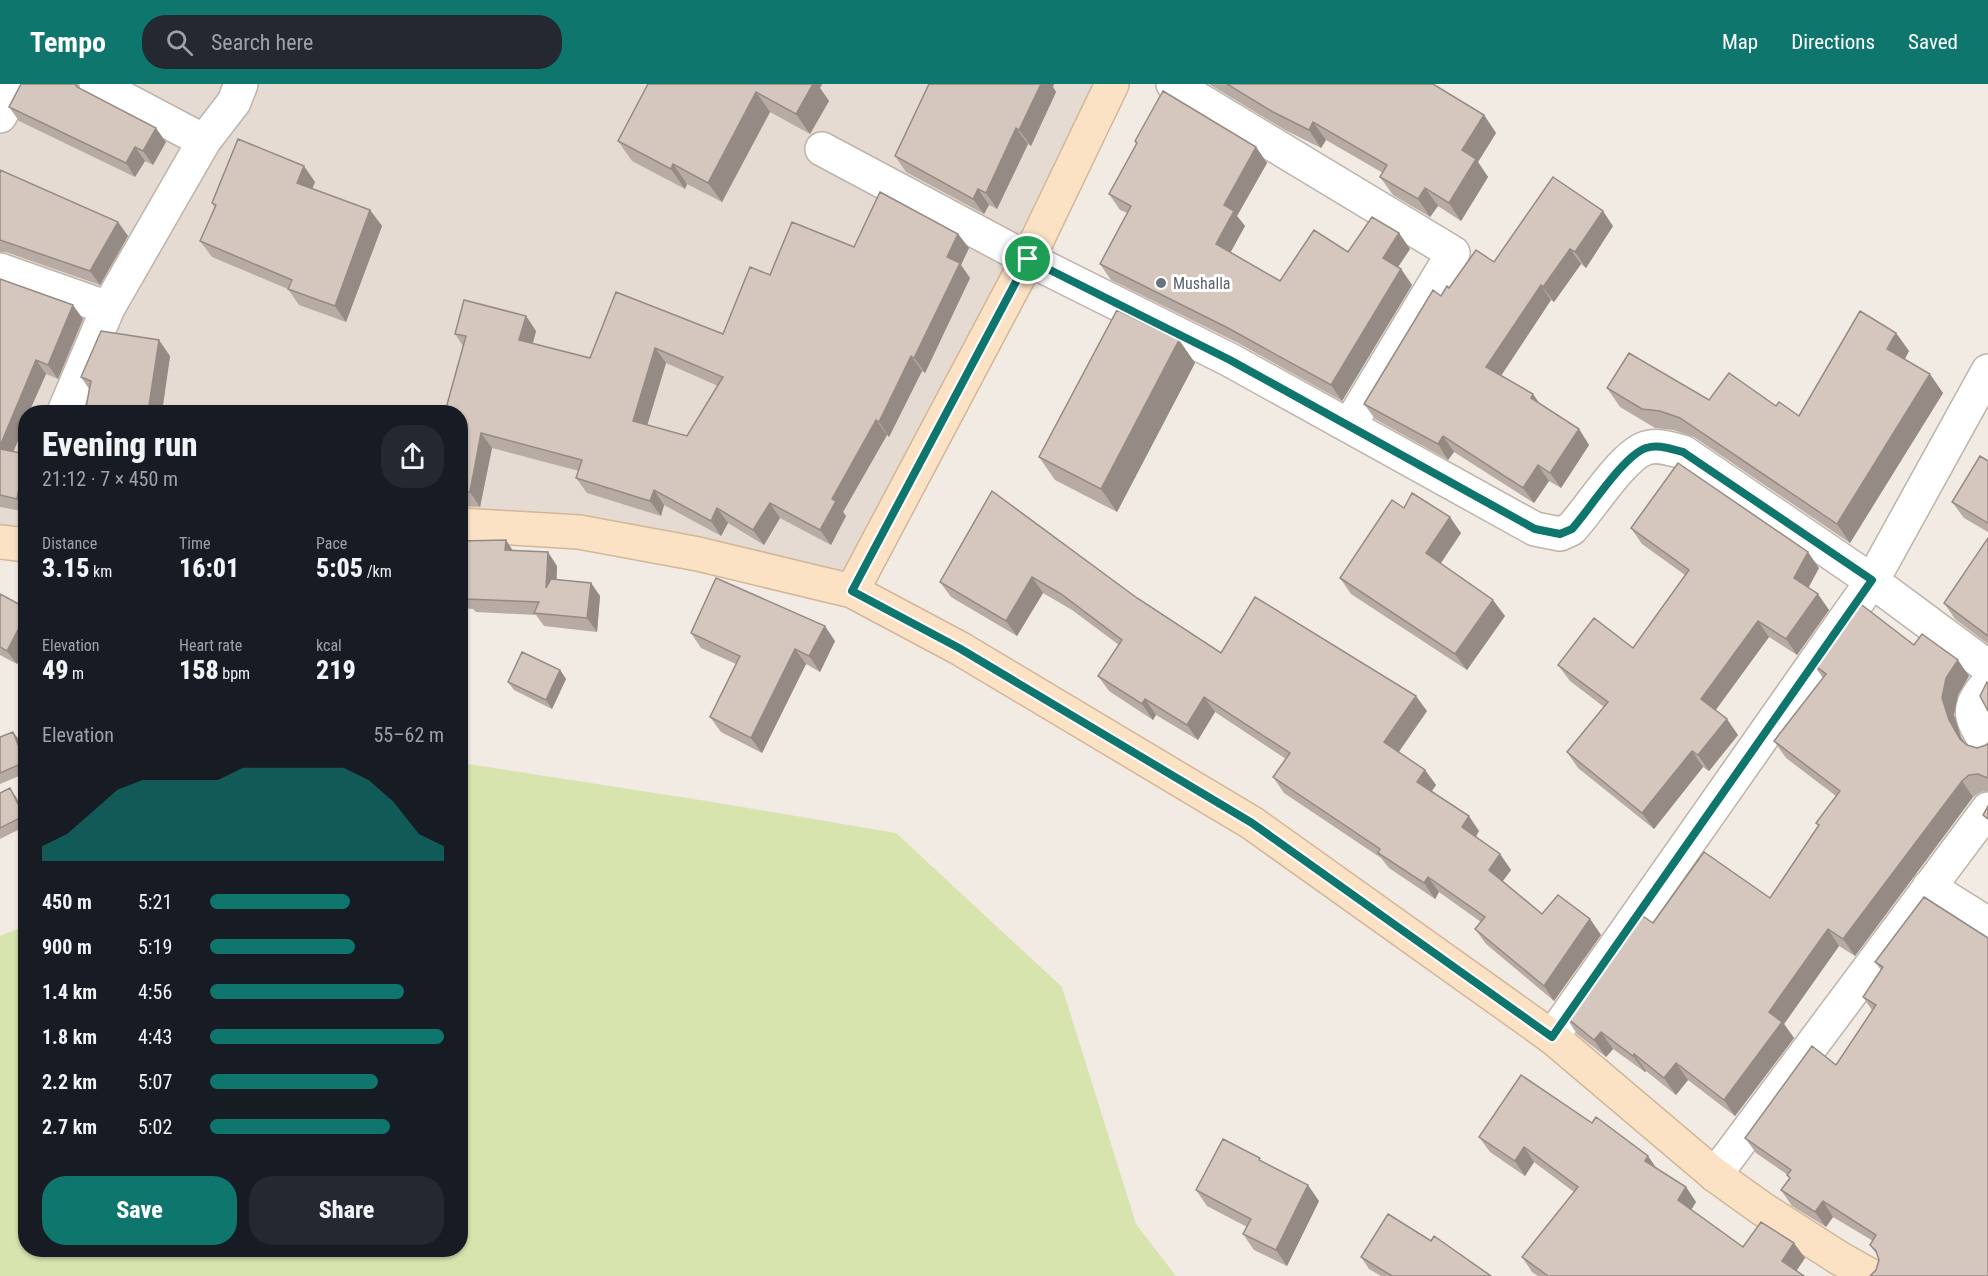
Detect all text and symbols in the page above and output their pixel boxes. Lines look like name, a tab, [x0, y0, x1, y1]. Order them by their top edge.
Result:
search box	[142, 15, 562, 69]
text: Tempo	[30, 26, 106, 59]
icon: search	[163, 26, 196, 59]
text: Search here	[211, 30, 313, 55]
text: Map	[1722, 30, 1758, 54]
text: Directions	[1791, 30, 1875, 54]
text: Saved	[1908, 30, 1958, 54]
pin	[1002, 233, 1053, 284]
icon: arrive	[1011, 242, 1044, 275]
place label: Mushalla	[1173, 274, 1231, 293]
marker: Mushalla	[1154, 276, 1168, 290]
text: Evening run	[42, 425, 198, 464]
button: share	[381, 425, 444, 488]
text: 21:12 · 7 × 450 m	[42, 467, 178, 491]
text: Distance	[42, 534, 97, 553]
text: Time	[179, 534, 211, 553]
text: Pace	[316, 534, 347, 553]
text: 3.15	[42, 553, 89, 583]
text: 16:01	[179, 553, 239, 583]
text: 5:05	[316, 553, 363, 583]
text: km	[89, 562, 112, 581]
text: /km	[363, 562, 392, 581]
text: Elevation	[42, 636, 100, 655]
text: Heart rate	[179, 636, 242, 655]
text: kcal	[316, 636, 342, 655]
text: 49	[42, 655, 68, 685]
text: 158	[179, 655, 219, 685]
text: 219	[316, 655, 356, 685]
text: m	[68, 664, 84, 683]
text: bpm	[219, 664, 250, 683]
text: Elevation	[42, 723, 114, 747]
text: 55–62 m	[373, 723, 444, 747]
text: 450 m	[42, 890, 92, 914]
text: 5:21	[138, 890, 172, 914]
text: 900 m	[42, 935, 92, 959]
text: 5:19	[138, 935, 172, 959]
text: 1.4 km	[42, 980, 97, 1004]
text: 4:56	[138, 980, 172, 1004]
text: 1.8 km	[42, 1025, 97, 1049]
text: 4:43	[138, 1025, 172, 1049]
text: 2.2 km	[42, 1070, 97, 1094]
text: 5:07	[138, 1070, 172, 1094]
text: 2.7 km	[42, 1115, 97, 1139]
text: 5:02	[138, 1115, 172, 1139]
button: Save	[42, 1176, 237, 1245]
button: Share	[249, 1176, 444, 1245]

